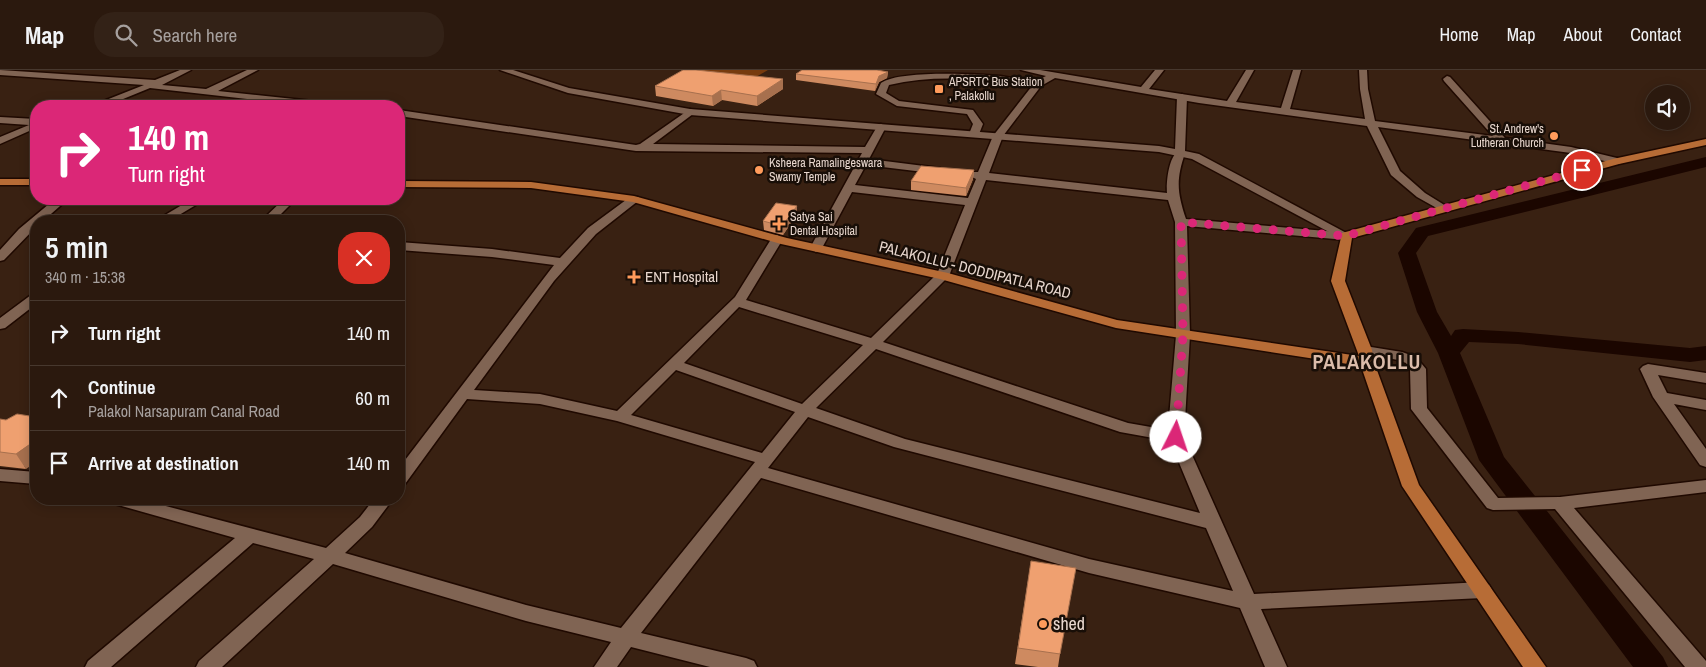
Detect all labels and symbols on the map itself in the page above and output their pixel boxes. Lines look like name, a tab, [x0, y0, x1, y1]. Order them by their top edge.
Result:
place label: APSRTC Bus Station , Palakollu	[948, 74, 1042, 104]
marker: APSRTC Bus Station , Palakollu	[933, 83, 945, 95]
place label: St. Andrew's Lutheran Church	[1471, 121, 1544, 151]
marker: St. Andrew's Lutheran Church	[1548, 130, 1560, 142]
pin	[1561, 149, 1603, 191]
place label: Ksheera Ramalingeswara Swamy Temple	[769, 155, 883, 185]
marker: Ksheera Ramalingeswara Swamy Temple	[753, 164, 765, 176]
place label: Satya Sai Dental Hospital	[790, 209, 857, 239]
marker: Satya Sai Dental Hospital	[772, 217, 786, 231]
street label: PALAKOLLU - DODDIPATLA ROAD	[877, 236, 1073, 304]
place label: ENT Hospital	[645, 266, 718, 287]
marker: ENT Hospital	[627, 270, 641, 284]
district label: PALAKOLLU	[1313, 348, 1421, 375]
position arrow	[1149, 410, 1201, 462]
place label: shed	[1053, 611, 1085, 636]
marker: shed	[1037, 618, 1049, 630]

